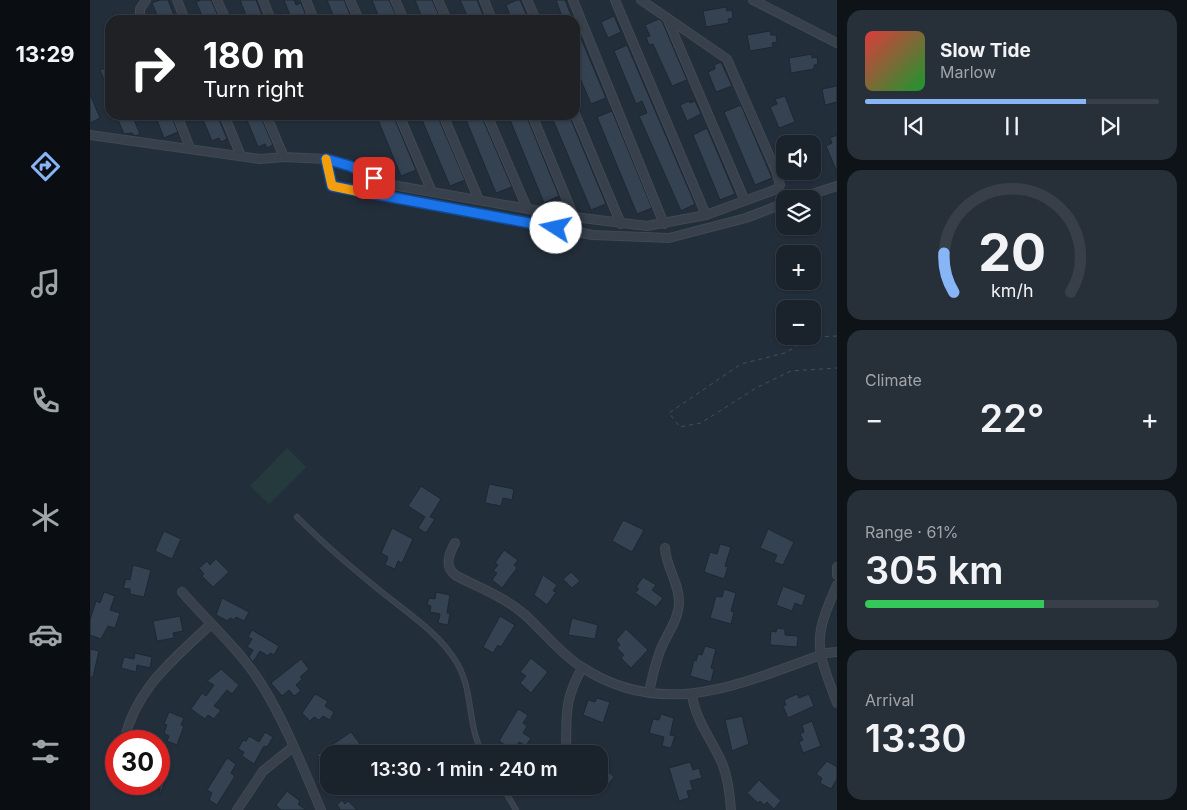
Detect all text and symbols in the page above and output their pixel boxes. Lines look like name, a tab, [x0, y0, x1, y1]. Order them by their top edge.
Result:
text: 180 m	[203, 34, 305, 76]
icon: right	[120, 35, 185, 100]
text: Slow Tide	[940, 39, 1031, 62]
text: 13:29	[15, 41, 75, 67]
text: Marlow	[940, 62, 996, 82]
text: Turn right	[203, 76, 304, 102]
icon: previous	[900, 112, 928, 140]
icon: pause	[998, 112, 1026, 140]
icon: next	[1096, 112, 1124, 140]
map controls	[776, 135, 821, 345]
button: sound	[776, 135, 821, 180]
icon: directions	[28, 149, 63, 184]
pin	[353, 157, 395, 199]
icon: arrive	[360, 164, 388, 192]
button: layers	[776, 190, 821, 235]
position arrow	[529, 201, 581, 253]
text: 20	[978, 221, 1046, 284]
button: +	[776, 245, 821, 290]
icon: music	[28, 266, 63, 301]
text: km/h	[991, 280, 1033, 301]
button: −	[776, 300, 821, 345]
text: Climate	[865, 370, 922, 390]
icon: phone	[28, 383, 63, 418]
text: 22°	[980, 395, 1044, 441]
text: −	[865, 402, 884, 436]
text: +	[1140, 402, 1159, 436]
icon: climate	[28, 500, 63, 535]
text: Range · 61%	[865, 522, 959, 542]
text: 305 km	[865, 547, 1004, 593]
icon: car	[28, 617, 63, 652]
text: Arrival	[865, 690, 914, 710]
text: 13:30	[865, 715, 967, 761]
speed limit sign: 30	[105, 730, 170, 795]
icon: filters	[28, 734, 63, 769]
text: 13:30 · 1 min · 240 m	[370, 758, 558, 781]

